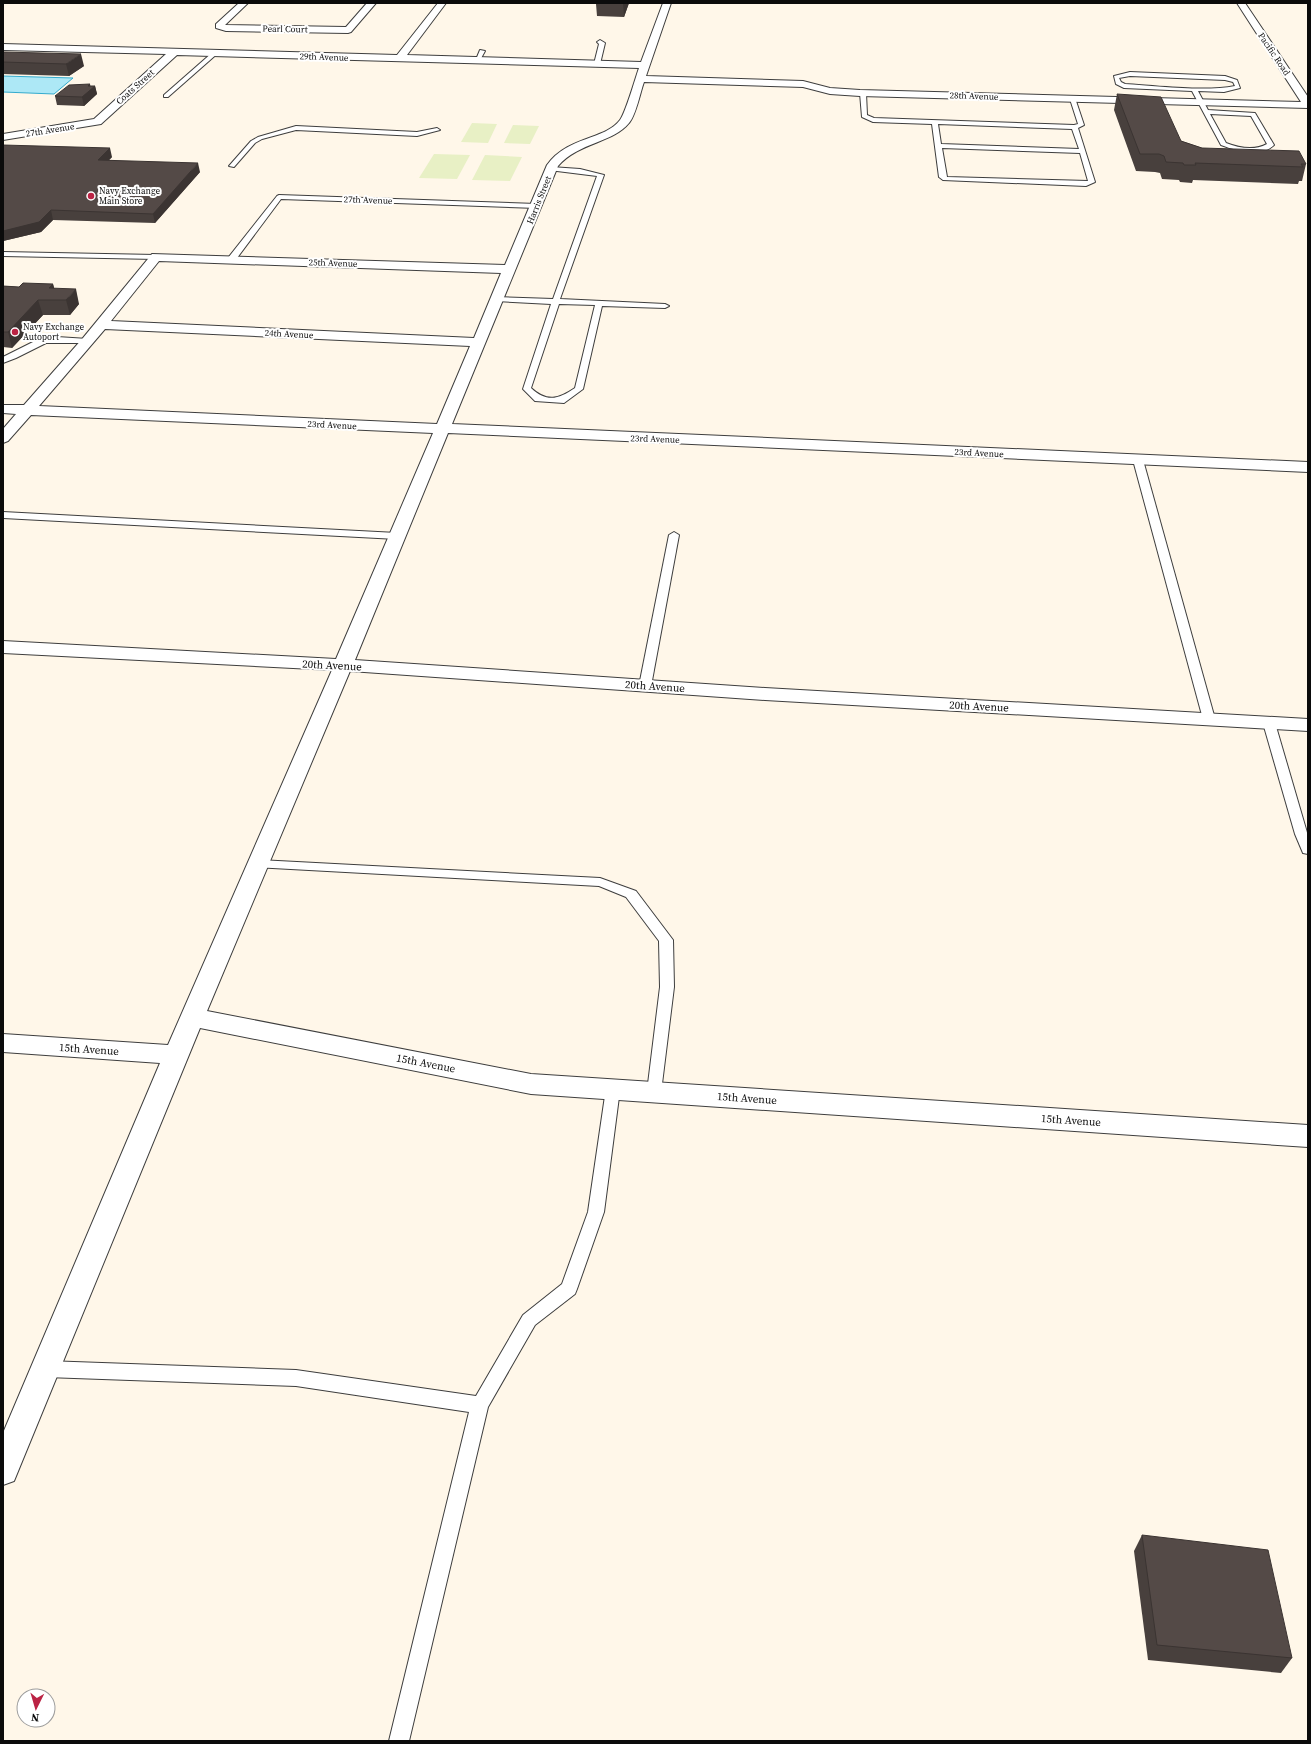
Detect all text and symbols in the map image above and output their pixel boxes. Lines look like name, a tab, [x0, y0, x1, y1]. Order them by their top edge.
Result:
street label: Pearl Court	[262, 23, 308, 35]
street label: Pacific Road	[1255, 30, 1293, 78]
street label: 29th Avenue	[299, 50, 349, 64]
street label: Coats Street	[113, 67, 157, 107]
street label: 28th Avenue	[949, 89, 999, 103]
street label: 27th Avenue	[25, 120, 76, 140]
street label: Harris Street	[524, 174, 554, 226]
place label: Navy Exchange Main Store	[99, 185, 160, 207]
marker: Navy Exchange Main Store	[86, 191, 96, 201]
street label: 27th Avenue	[343, 193, 393, 207]
street label: 25th Avenue	[308, 256, 358, 270]
place label: Navy Exchange Autoport	[23, 321, 84, 343]
marker: Navy Exchange Autoport	[10, 327, 20, 337]
street label: 24th Avenue	[264, 327, 314, 341]
street label: 23rd Avenue	[307, 418, 357, 432]
street label: 23rd Avenue	[630, 432, 680, 446]
street label: 23rd Avenue	[954, 446, 1004, 460]
street label: 20th Avenue	[302, 656, 363, 675]
street label: 20th Avenue	[625, 677, 686, 696]
street label: 20th Avenue	[949, 697, 1010, 716]
street label: 15th Avenue	[59, 1040, 120, 1059]
street label: 15th Avenue	[395, 1050, 457, 1077]
street label: 15th Avenue	[717, 1089, 778, 1108]
street label: 15th Avenue	[1041, 1111, 1102, 1130]
north arrow	[16, 1688, 56, 1728]
text: N	[31, 1710, 40, 1725]

